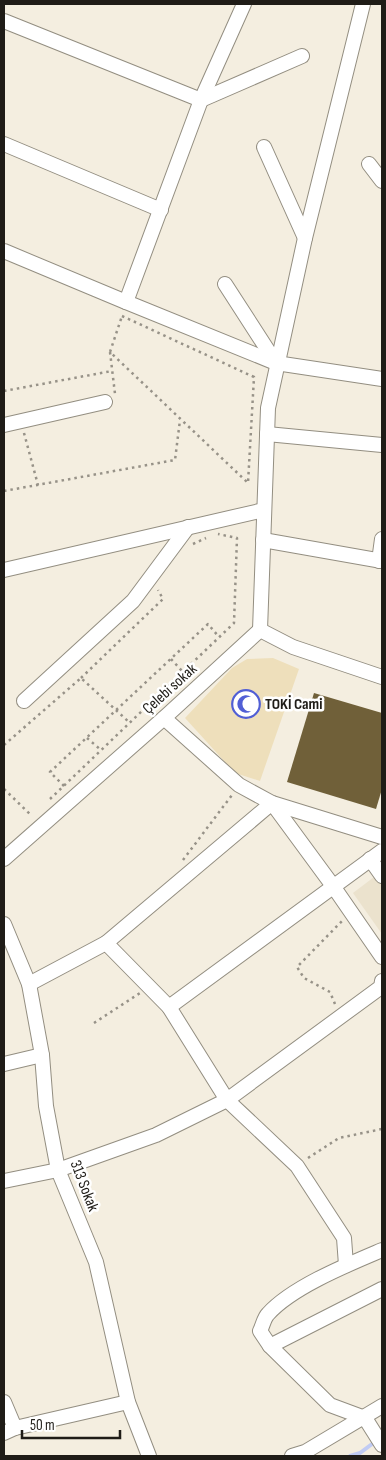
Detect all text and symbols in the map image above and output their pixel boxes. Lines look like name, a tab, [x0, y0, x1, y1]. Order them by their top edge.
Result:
street label: Çelebi sokak	[139, 660, 201, 718]
mosque icon: TOKİ Cami	[231, 689, 261, 719]
place label: TOKİ Cami	[265, 695, 322, 714]
street label: 313 Sokak	[66, 1158, 102, 1214]
scale bar	[22, 1408, 120, 1440]
text: 50 m	[30, 1416, 55, 1435]

